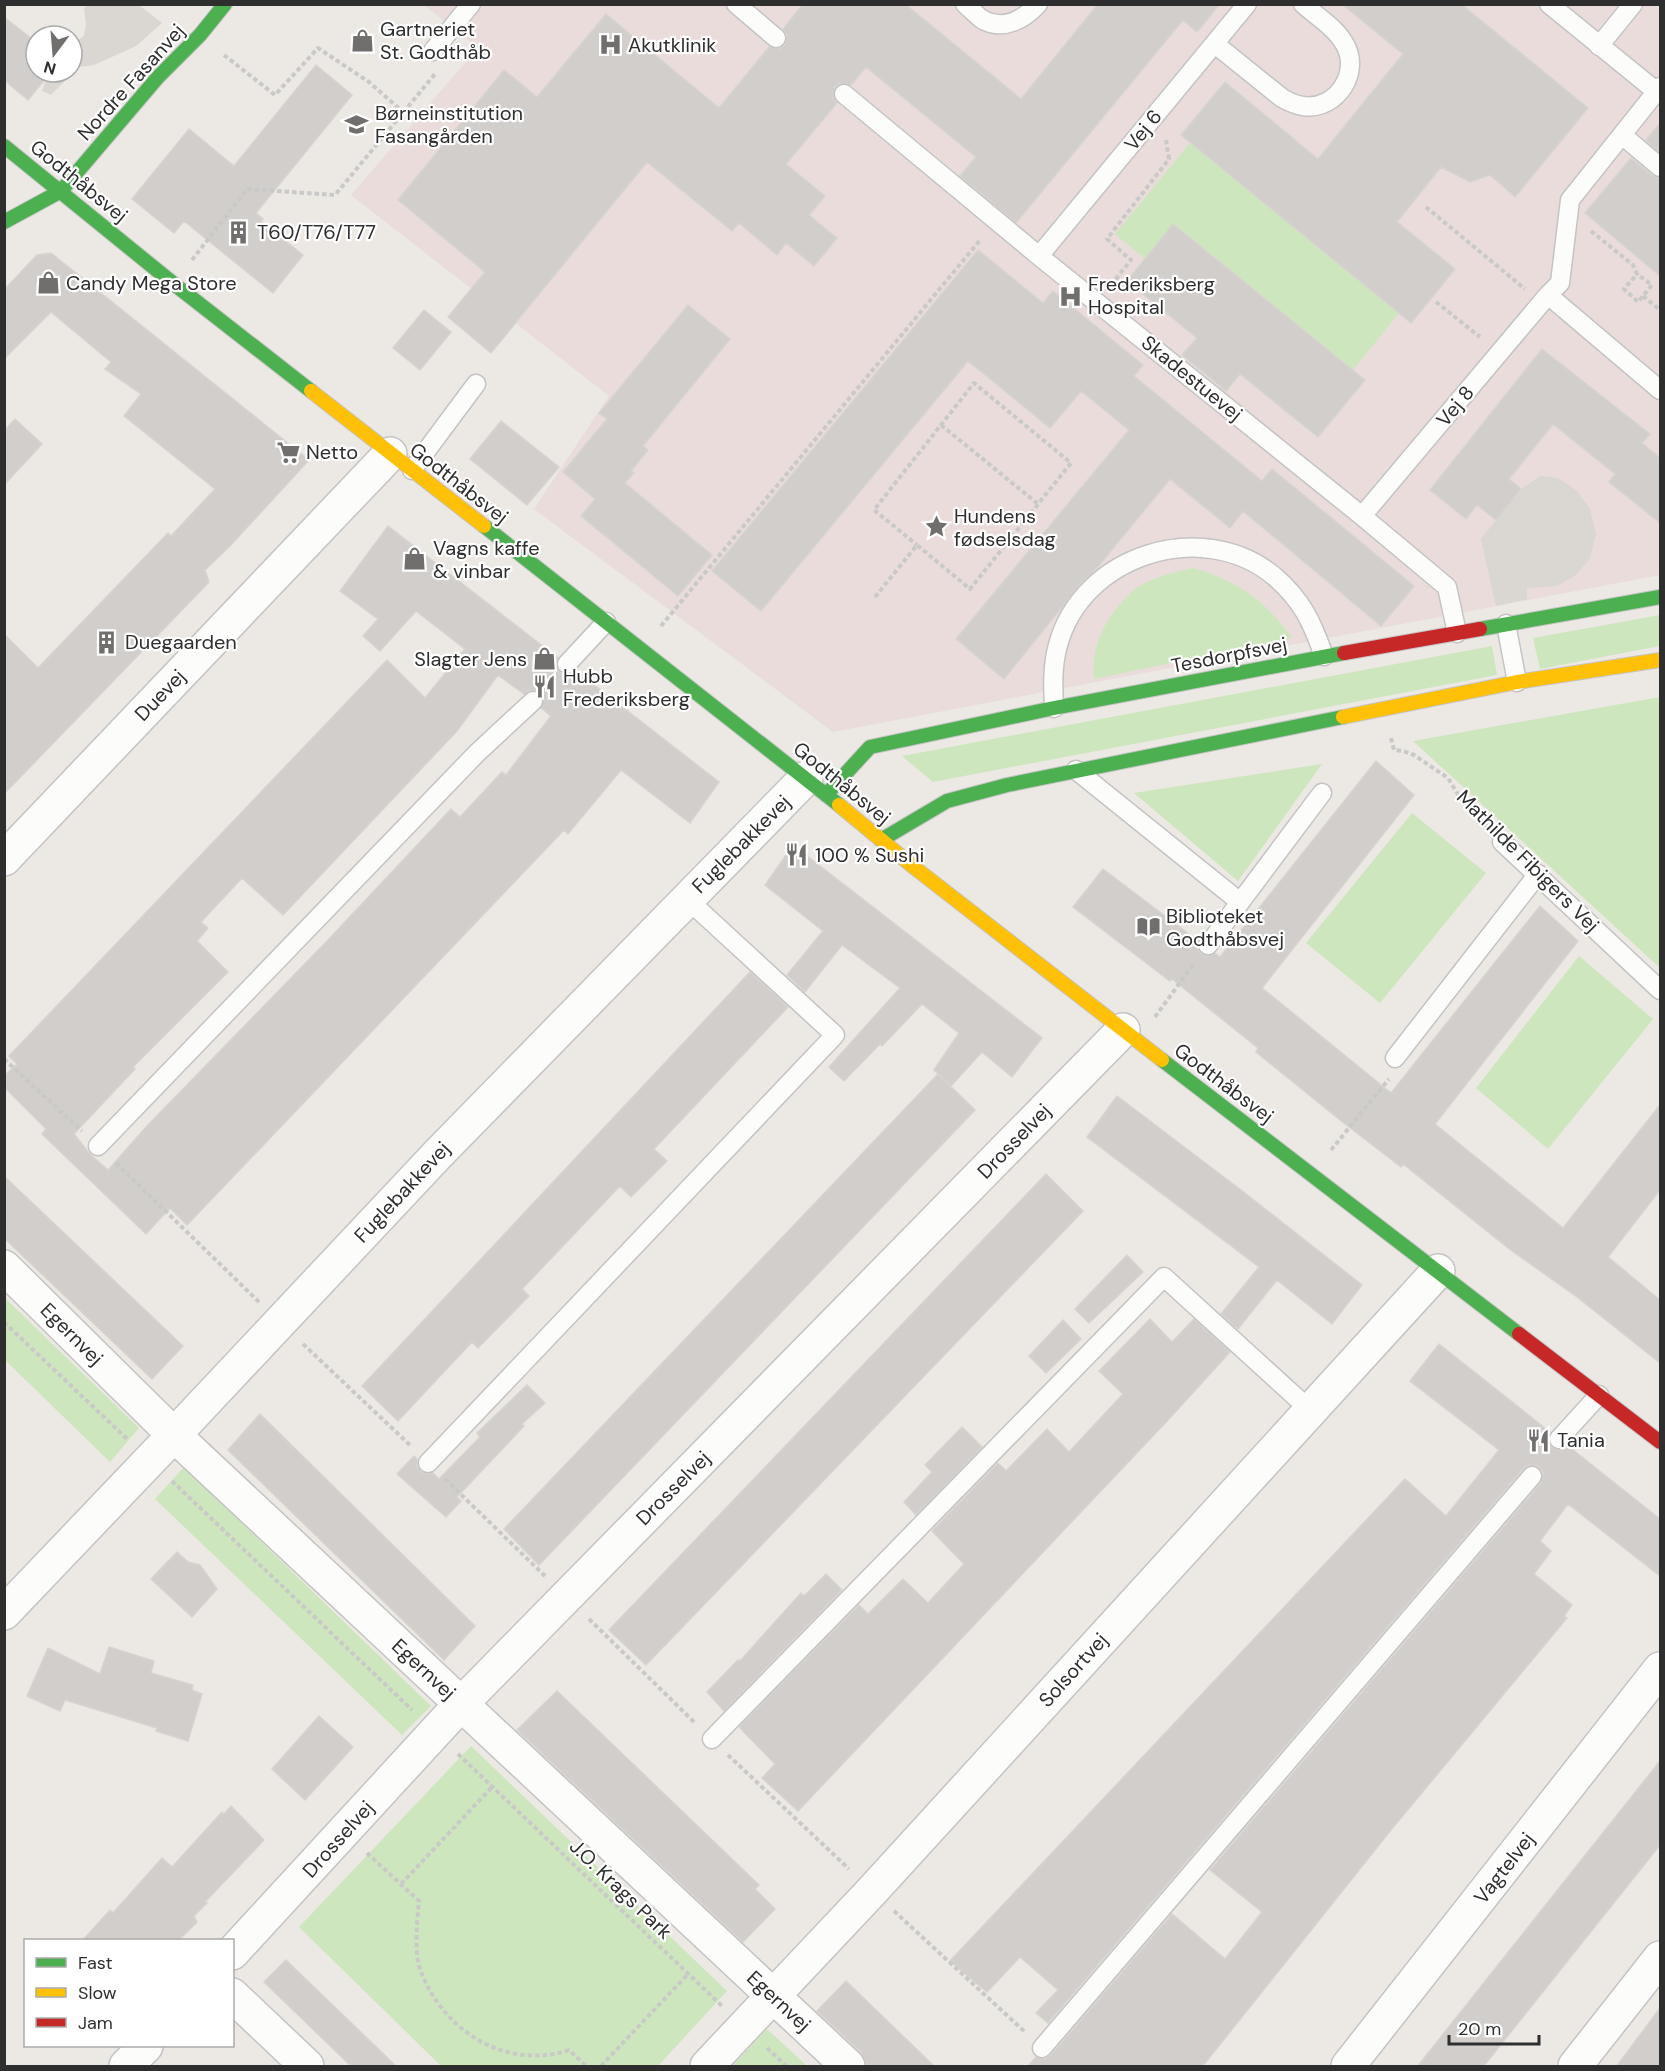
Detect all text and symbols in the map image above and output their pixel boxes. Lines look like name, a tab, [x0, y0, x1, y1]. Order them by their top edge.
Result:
place label: Gartneriet St. Godthåb	[380, 16, 491, 65]
street label: Nordre Fasanvej	[72, 18, 190, 146]
north arrow	[24, 24, 84, 84]
shop icon: Gartneriet St. Godthåb	[349, 28, 375, 54]
hospital icon: Akutklinik	[597, 32, 623, 58]
place label: Akutklinik	[628, 32, 716, 58]
text: N	[41, 56, 59, 80]
place label: Børneinstitution Fasangården	[375, 100, 523, 149]
street label: Vej 6	[1118, 104, 1168, 156]
school or university icon: Børneinstitution Fasangården	[344, 112, 370, 138]
street label: Godthåbsvej	[25, 134, 133, 228]
building icon: T60/T76/T77	[226, 219, 252, 245]
place label: T60/T76/T77	[257, 219, 376, 245]
shop icon: Candy Mega Store	[35, 270, 61, 296]
place label: Candy Mega Store	[66, 270, 237, 296]
place label: Frederiksberg Hospital	[1088, 271, 1215, 320]
hospital icon: Frederiksberg Hospital	[1057, 283, 1083, 309]
street label: Skadestuevej	[1136, 329, 1248, 427]
street label: Vej 8	[1430, 380, 1480, 432]
street label: Godthåbsvej	[404, 436, 514, 530]
supermarket icon: Netto	[275, 439, 301, 465]
place label: Netto	[306, 439, 358, 465]
place label: Hundens fødselsdag	[954, 503, 1056, 552]
place icon: Hundens fødselsdag	[923, 514, 949, 540]
place label: Vagns kaffe & vinbar	[433, 535, 540, 584]
shop icon: Vagns kaffe & vinbar	[402, 546, 428, 572]
building icon: Duegaarden	[94, 629, 120, 655]
place label: Duegaarden	[125, 629, 237, 655]
street label: Tesdorpfsvej	[1169, 631, 1289, 679]
place label: Slagter Jens	[414, 646, 527, 672]
shop icon: Slagter Jens	[532, 646, 558, 672]
place label: Hubb Frederiksberg	[563, 663, 690, 712]
street label: Duevej	[129, 664, 191, 726]
restaurant icon: Hubb Frederiksberg	[532, 674, 558, 700]
street label: Godthåbsvej	[788, 736, 896, 830]
street label: Mathilde Fibigers Vej	[1451, 784, 1605, 938]
street label: Fuglebakkevej	[686, 789, 796, 899]
restaurant icon: 100 % Sushi	[784, 842, 810, 868]
place label: 100 % Sushi	[815, 842, 924, 868]
place label: Biblioteket Godthåbsvej	[1166, 903, 1284, 952]
library icon: Biblioteket Godthåbsvej	[1135, 914, 1161, 940]
street label: Godthåbsvej	[1169, 1037, 1279, 1129]
street label: Drosselvej	[972, 1098, 1056, 1184]
street label: Fuglebakkevej	[348, 1136, 456, 1248]
street label: Egernvej	[35, 1297, 109, 1371]
restaurant icon: Tania	[1526, 1427, 1552, 1453]
place label: Tania	[1557, 1427, 1605, 1453]
street label: Drosselvej	[630, 1445, 716, 1531]
street label: Solsortvej	[1033, 1627, 1113, 1713]
street label: Egernvej	[386, 1633, 462, 1705]
street label: Drosselvej	[297, 1795, 379, 1883]
street label: Vagtelvej	[1468, 1827, 1540, 1909]
street label: J.O. Krags Park	[564, 1833, 678, 1945]
legend	[24, 1939, 234, 2047]
text: Fast	[78, 1951, 113, 1975]
street label: Egernvej	[741, 1965, 817, 2037]
text: Slow	[78, 1981, 117, 2005]
scale bar	[1449, 2008, 1539, 2046]
text: Jam	[78, 2011, 113, 2035]
text: 20 m	[1458, 2017, 1501, 2041]

